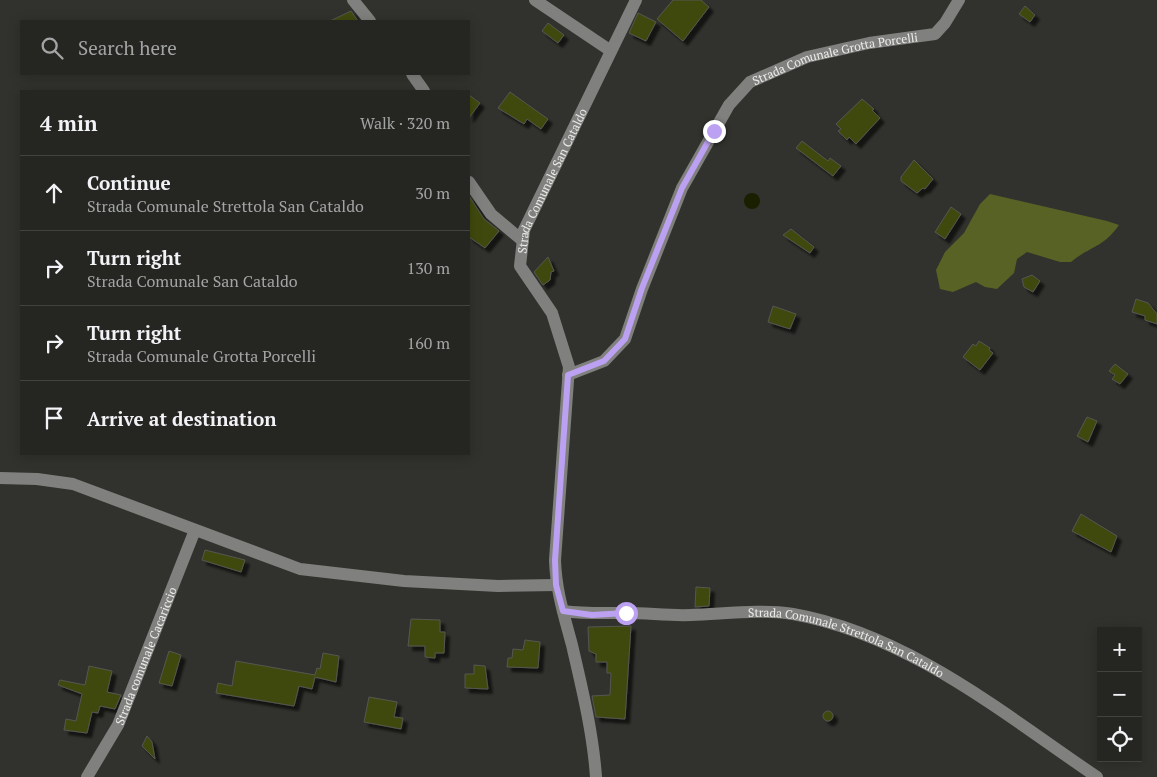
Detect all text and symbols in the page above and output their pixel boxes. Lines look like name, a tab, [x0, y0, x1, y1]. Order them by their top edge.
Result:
search box	[20, 20, 470, 75]
street label: Strada Comunale Grotta Porcelli	[750, 29, 919, 88]
icon: search	[38, 34, 66, 62]
text: Search here	[78, 35, 177, 60]
street label: Strada Comunale San Cataldo	[514, 105, 590, 254]
text: 4 min	[40, 109, 97, 137]
text: Walk · 320 m	[360, 112, 450, 134]
route end	[703, 120, 726, 143]
text: Continue	[87, 170, 171, 195]
icon: ahead	[40, 179, 68, 207]
text: 30 m	[415, 182, 450, 204]
text: Strada Comunale Strettola San Cataldo	[87, 195, 364, 217]
text: Turn right	[87, 245, 181, 270]
icon: right	[40, 254, 68, 282]
text: 130 m	[407, 257, 450, 279]
text: Strada Comunale San Cataldo	[87, 270, 298, 292]
text: Turn right	[87, 320, 181, 345]
icon: right	[40, 329, 68, 357]
text: 160 m	[407, 332, 450, 354]
text: Strada Comunale Grotta Porcelli	[87, 345, 316, 367]
icon: arrive	[40, 404, 68, 432]
text: Arrive at destination	[87, 406, 276, 431]
street label: Strada comunale Cacariccio	[111, 584, 179, 727]
route start	[615, 602, 638, 625]
street label: Strada Comunale Strettola San Cataldo	[748, 604, 947, 680]
map controls	[1097, 627, 1142, 762]
button: +	[1097, 627, 1142, 672]
button: −	[1097, 672, 1142, 717]
button: locate	[1097, 717, 1142, 762]

